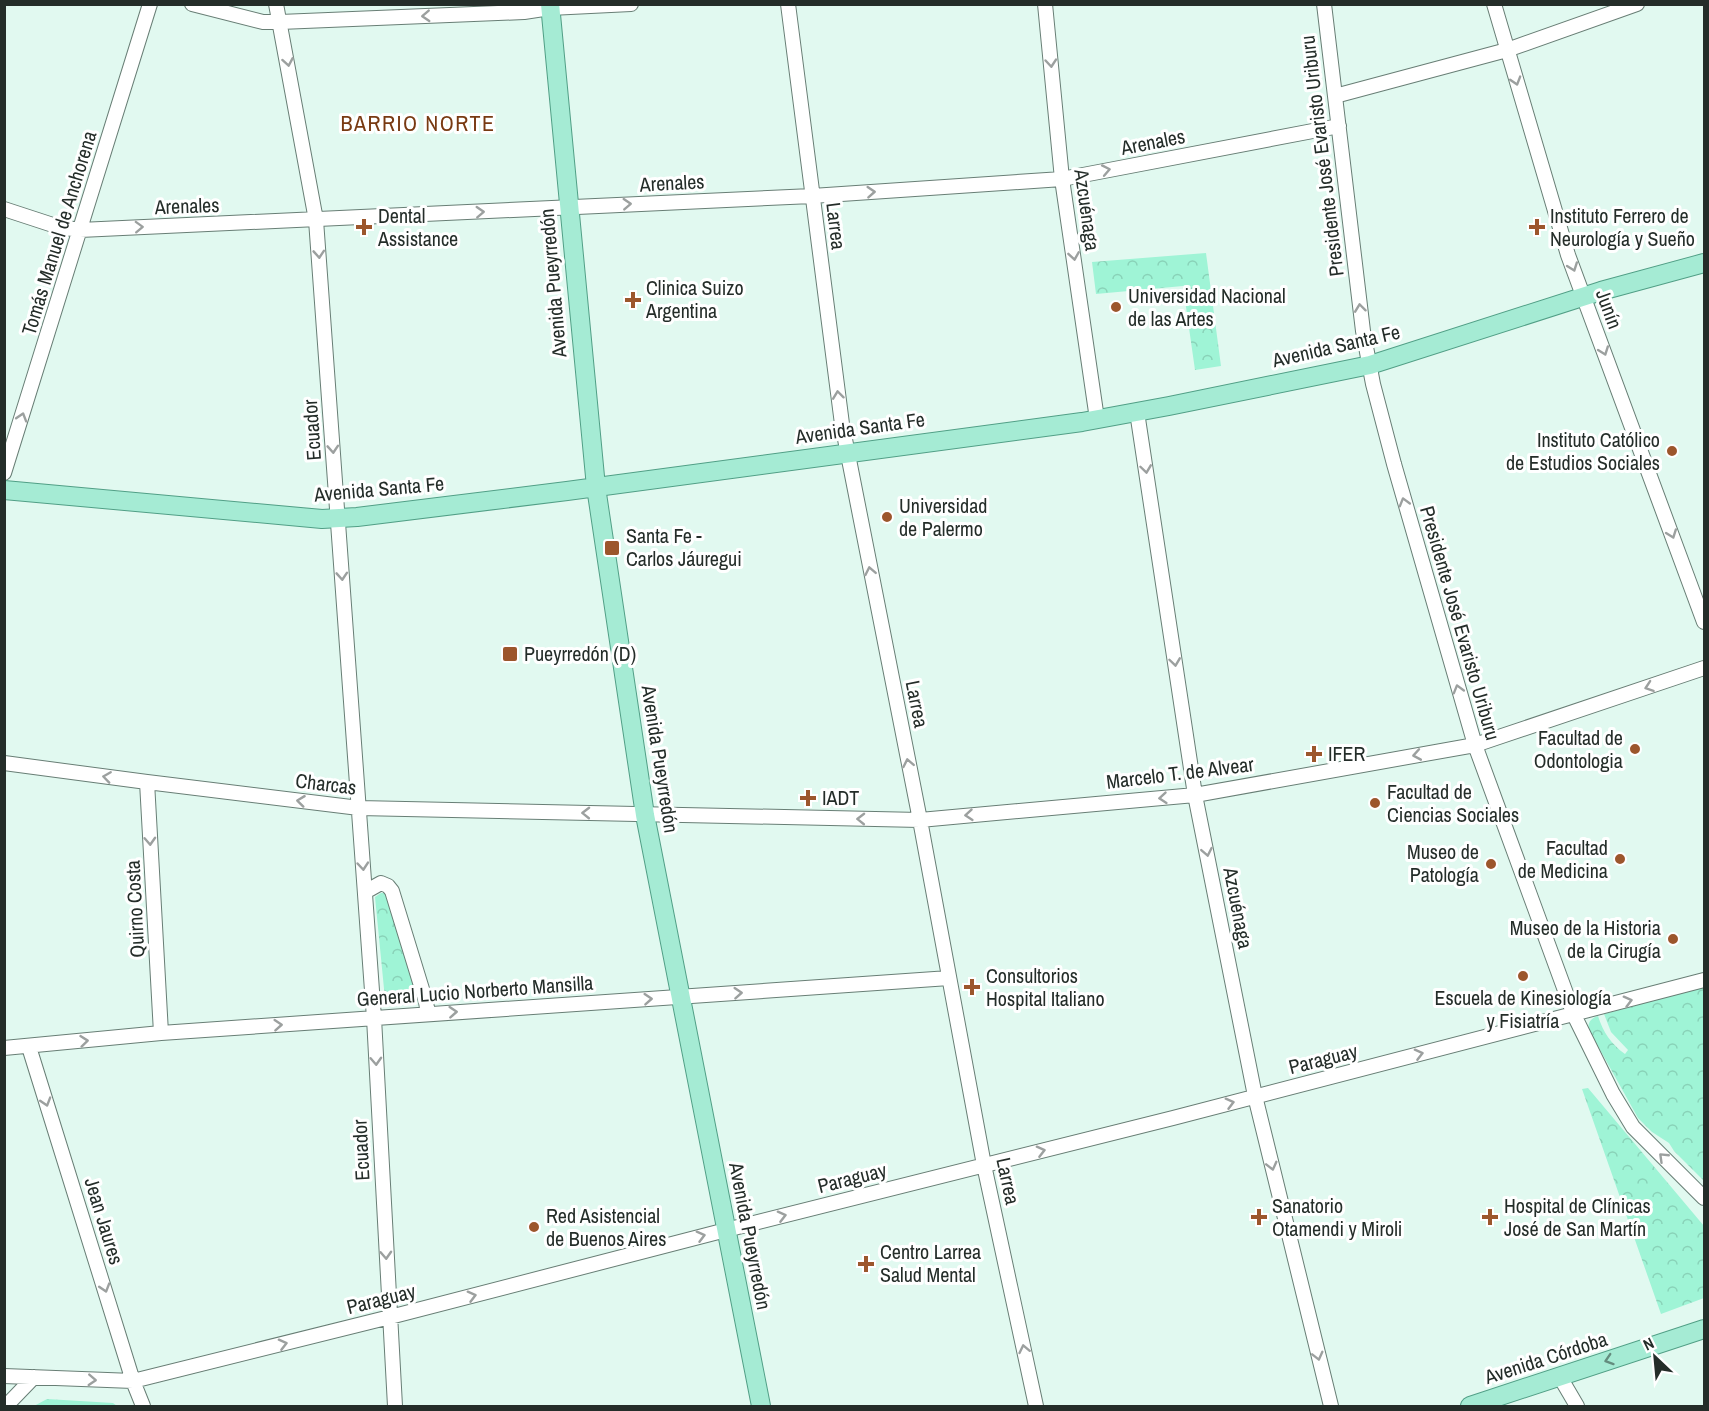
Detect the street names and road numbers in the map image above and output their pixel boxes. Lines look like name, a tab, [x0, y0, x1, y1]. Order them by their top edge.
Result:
street label: Presidente José Evaristo Uriburu	[1293, 34, 1350, 278]
street label: Arenales	[1118, 122, 1187, 161]
street label: Tomás Manuel de Anchorena	[15, 127, 102, 338]
street label: Azcuénaga	[1068, 166, 1107, 252]
street label: Arenales	[638, 167, 705, 198]
street label: Arenales	[153, 191, 220, 220]
street label: Larrea	[820, 201, 853, 251]
street label: Avenida Pueyrredón	[533, 208, 573, 360]
street label: Junín	[1590, 285, 1629, 332]
street label: Avenida Santa Fe	[1268, 318, 1402, 374]
street label: Ecuador	[296, 398, 327, 461]
street label: Avenida Santa Fe	[793, 405, 926, 450]
street label: Avenida Santa Fe	[312, 469, 445, 508]
street label: Presidente José Evaristo Uriburu	[1414, 503, 1507, 743]
street label: Larrea	[900, 678, 935, 730]
street label: Avenida Pueyrredón	[635, 682, 686, 835]
street label: Marcelo T. de Alvear	[1105, 750, 1256, 795]
street label: Charcas	[294, 766, 358, 801]
street label: Quirno Costa	[118, 860, 151, 958]
street label: Azcuénaga	[1217, 864, 1260, 951]
street label: General Lucio Norberto Mansilla	[356, 969, 594, 1012]
street label: Paraguay	[1286, 1037, 1361, 1080]
street label: Ecuador	[345, 1118, 376, 1181]
street label: Larrea	[990, 1155, 1027, 1207]
street label: Paraguay	[815, 1156, 890, 1199]
street label: Avenida Pueyrredón	[723, 1159, 778, 1312]
street label: Jean Jaures	[79, 1174, 130, 1268]
street label: Paraguay	[344, 1277, 419, 1320]
street label: Avenida Córdoba	[1480, 1325, 1611, 1390]

